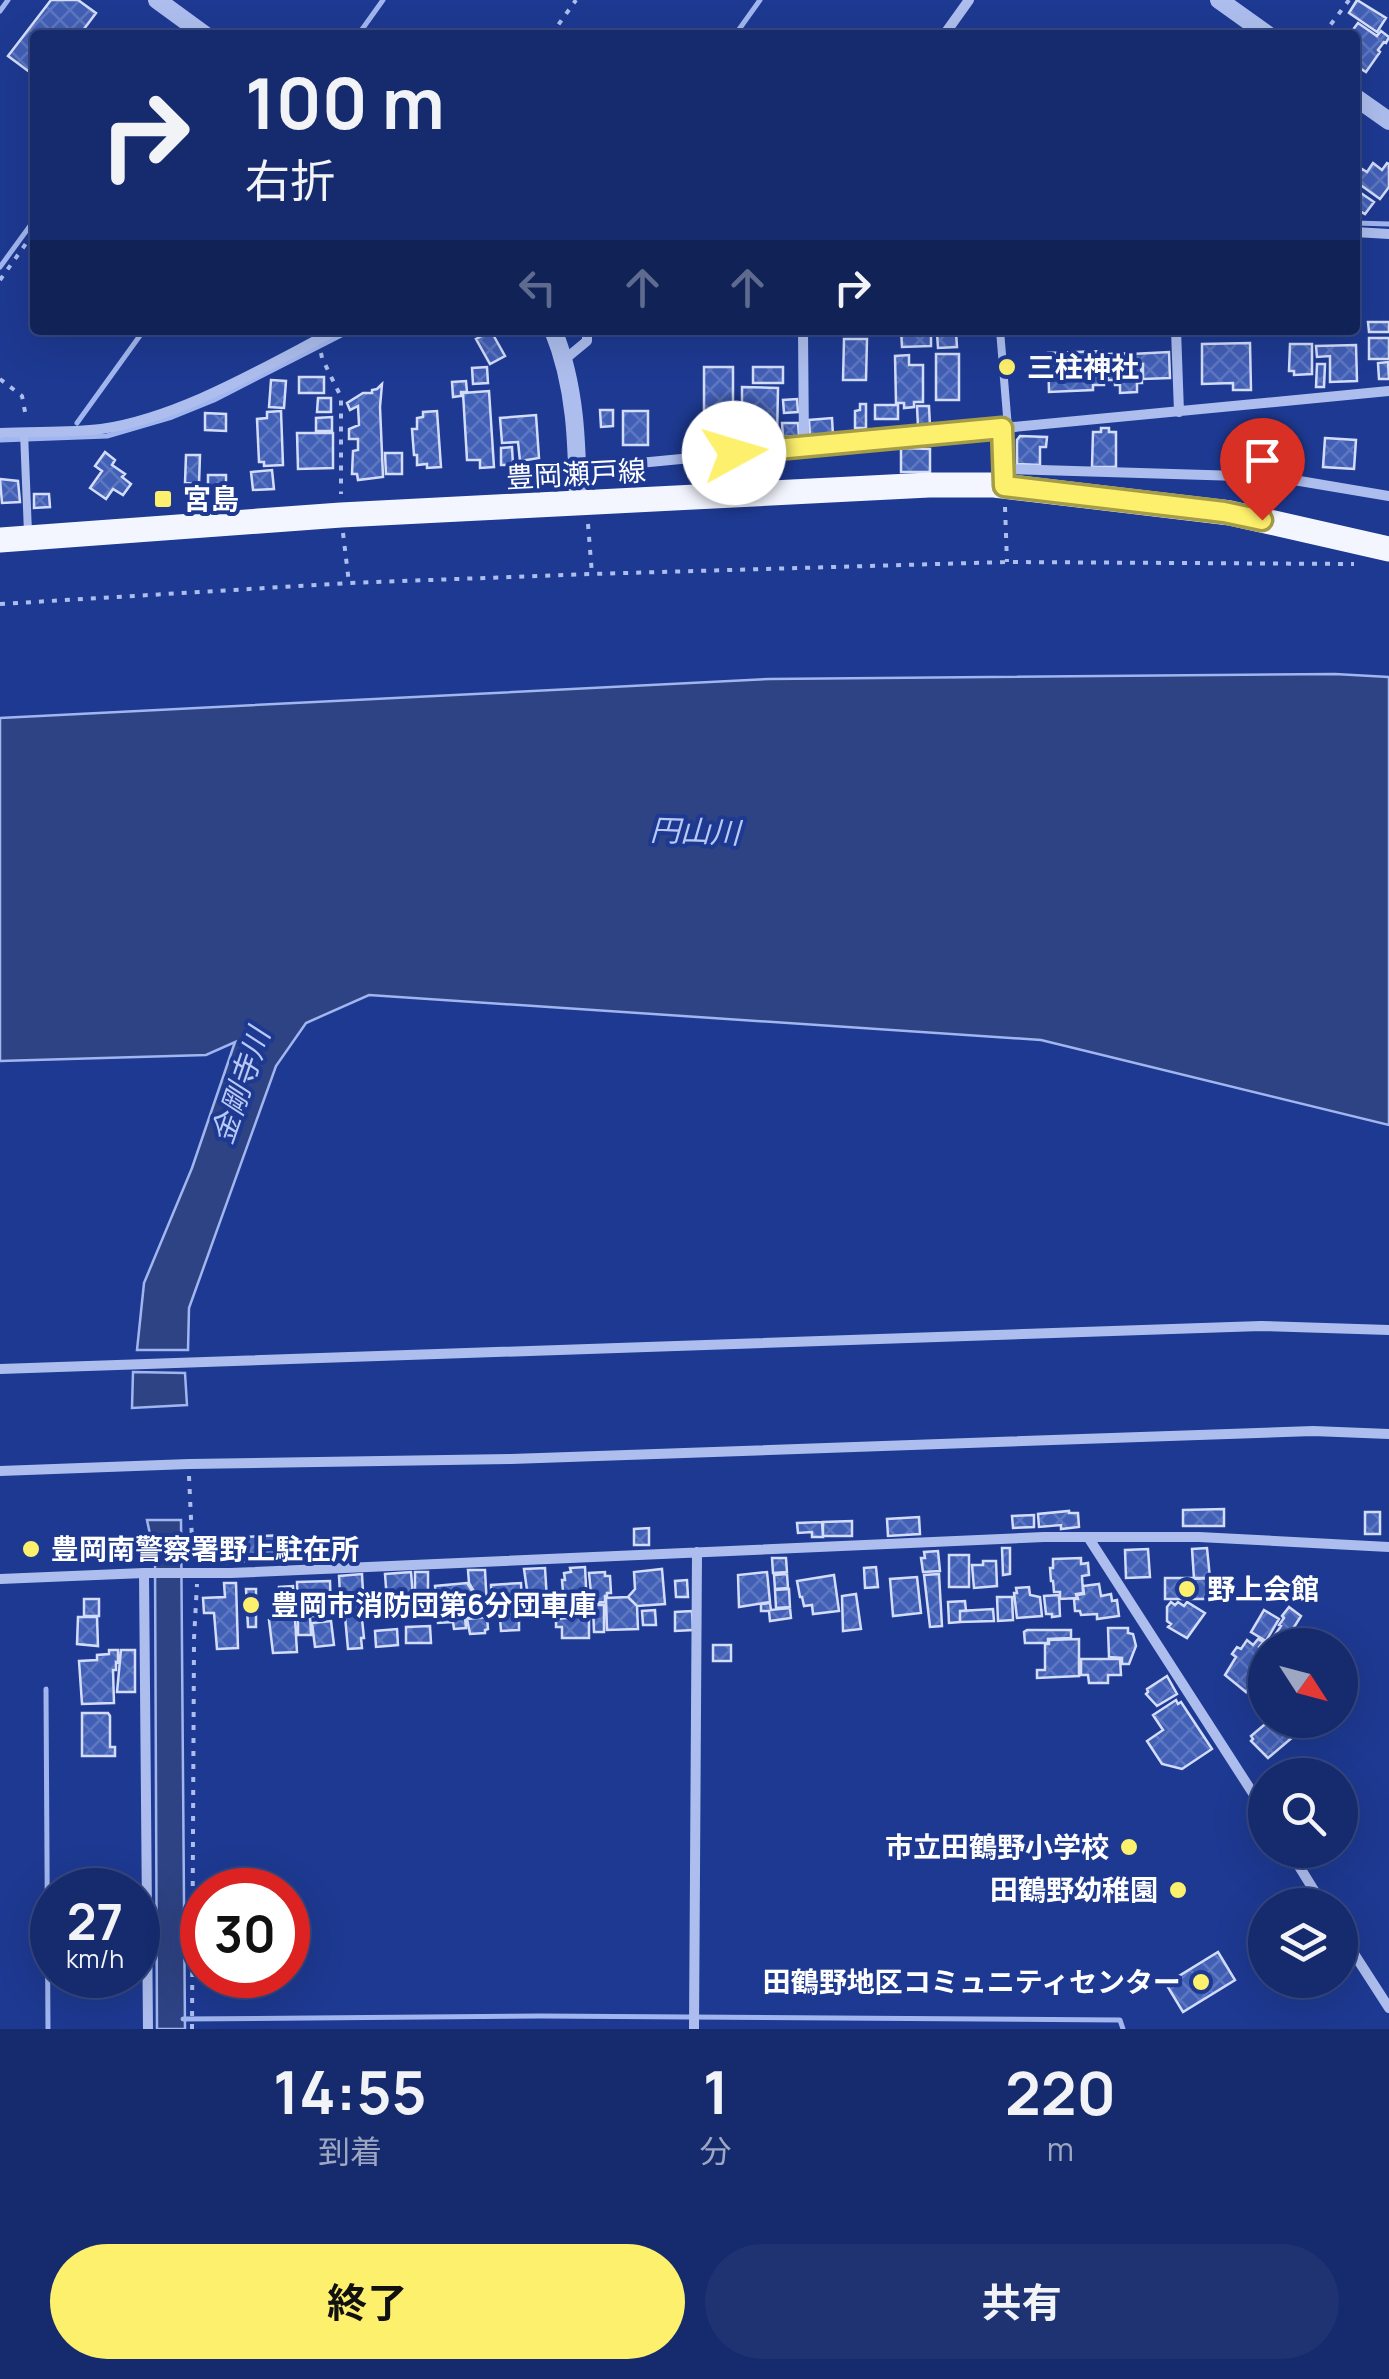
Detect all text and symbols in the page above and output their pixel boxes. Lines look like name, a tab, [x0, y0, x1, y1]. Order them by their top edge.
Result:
text: 100 m	[245, 54, 445, 150]
icon: right	[80, 70, 210, 200]
text: 右折	[245, 149, 335, 211]
icon: left	[510, 260, 565, 315]
icon: ahead	[615, 260, 670, 315]
icon: ahead	[720, 260, 775, 315]
icon: right	[825, 260, 880, 315]
place label: 三柱神社	[1027, 347, 1139, 385]
marker: 三柱神社	[996, 356, 1018, 378]
position arrow	[682, 401, 786, 505]
pin	[1220, 418, 1305, 521]
icon: arrive	[1235, 433, 1290, 488]
street label: 豊岡瀬戸線	[505, 450, 647, 496]
place label: 宮島	[183, 479, 239, 517]
marker: 宮島	[152, 488, 174, 510]
water label: 円山川	[649, 808, 744, 853]
water label: 金剛寺川	[201, 1019, 279, 1149]
place label: 豊岡南警察署野上駐在所	[51, 1529, 359, 1567]
marker: 豊岡南警察署野上駐在所	[20, 1538, 42, 1560]
place label: 野上会館	[1207, 1569, 1319, 1607]
marker: 野上会館	[1176, 1578, 1198, 1600]
place label: 豊岡市消防団第6分団車庫	[271, 1585, 596, 1623]
marker: 豊岡市消防団第6分団車庫	[240, 1594, 262, 1616]
north arrow	[1248, 1628, 1358, 1738]
map controls	[1248, 1628, 1358, 1998]
button: search	[1248, 1758, 1358, 1868]
place label: 市立田鶴野小学校	[885, 1827, 1109, 1865]
marker: 市立田鶴野小学校	[1118, 1836, 1140, 1858]
speed limit sign: 30	[180, 1868, 310, 1998]
place label: 田鶴野幼稚園	[990, 1870, 1158, 1908]
marker: 田鶴野幼稚園	[1167, 1879, 1189, 1901]
text: 27	[67, 1887, 123, 1955]
button: layers	[1248, 1888, 1358, 1998]
text: km/h	[66, 1941, 124, 1976]
place label: 田鶴野地区コミュニティセンター	[763, 1962, 1181, 2000]
marker: 田鶴野地区コミュニティセンター	[1190, 1971, 1212, 1993]
text: 14:55	[273, 2050, 427, 2132]
text: 1	[703, 2050, 729, 2132]
text: 220	[1005, 2051, 1116, 2133]
text: m	[1047, 2127, 1074, 2171]
text: 到着	[318, 2129, 382, 2173]
text: 分	[700, 2129, 732, 2173]
button: 終了	[50, 2244, 685, 2359]
button: 共有	[705, 2244, 1339, 2359]

